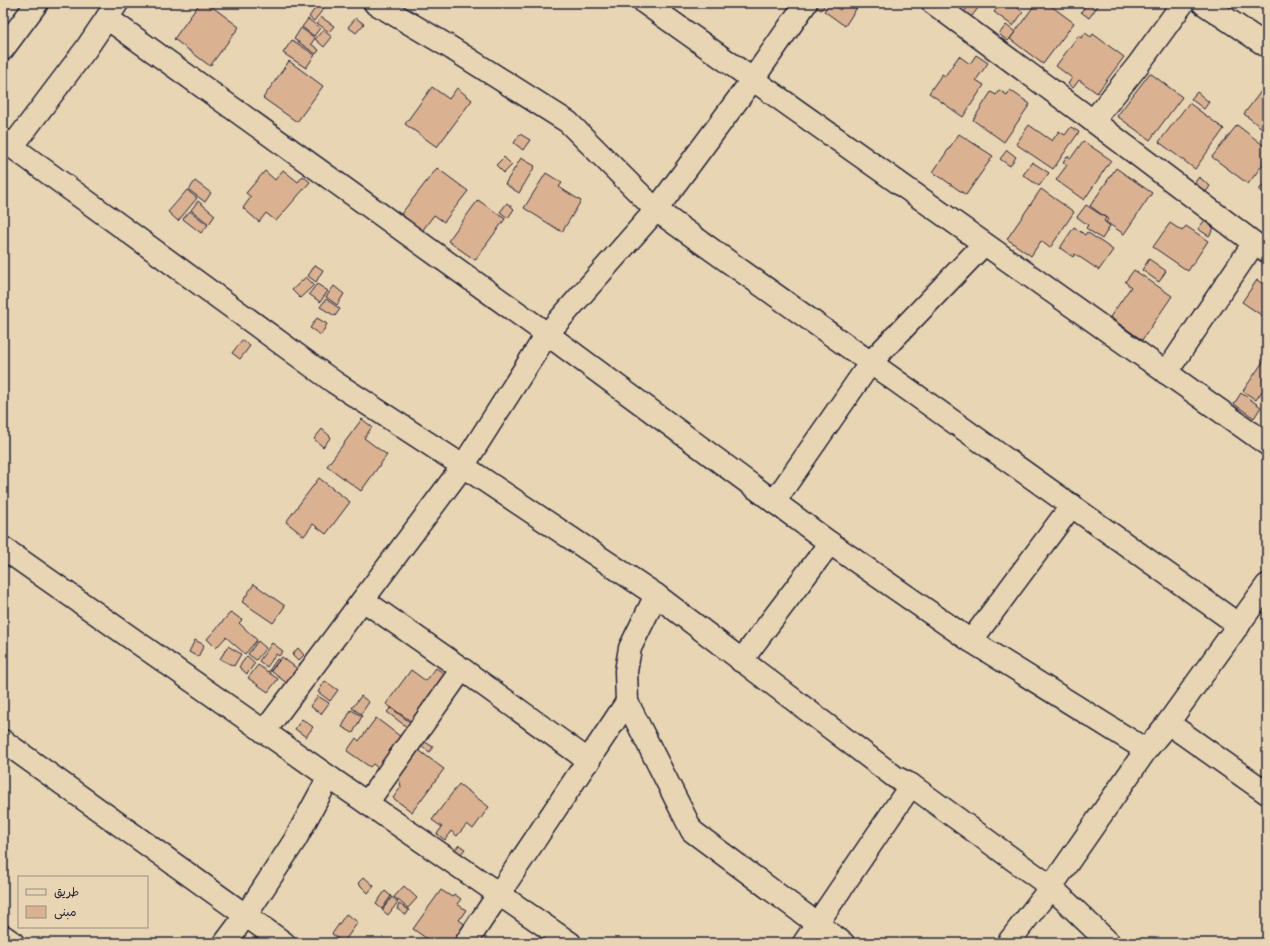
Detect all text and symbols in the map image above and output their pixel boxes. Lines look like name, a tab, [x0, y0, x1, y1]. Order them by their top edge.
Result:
legend	[18, 876, 148, 928]
text: طريق	[54, 881, 79, 903]
text: مبنى	[54, 901, 77, 923]

